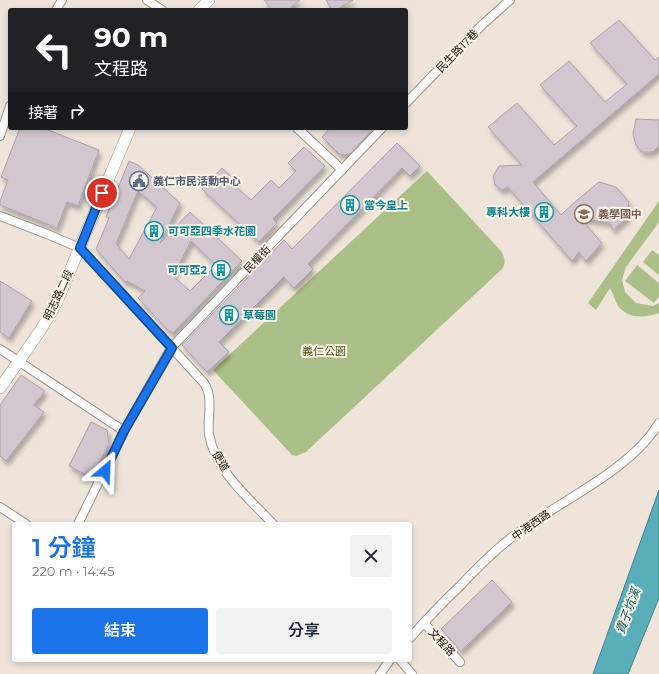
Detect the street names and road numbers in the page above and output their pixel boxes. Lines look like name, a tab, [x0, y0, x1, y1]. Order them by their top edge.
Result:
street label: 民生路17巷	[433, 27, 481, 75]
street label: 民權街	[241, 242, 273, 276]
street label: 明志路二段	[40, 267, 76, 323]
street label: 便道	[209, 448, 233, 474]
street label: 中港西路	[509, 507, 553, 543]
street label: 文程路	[426, 625, 458, 659]

